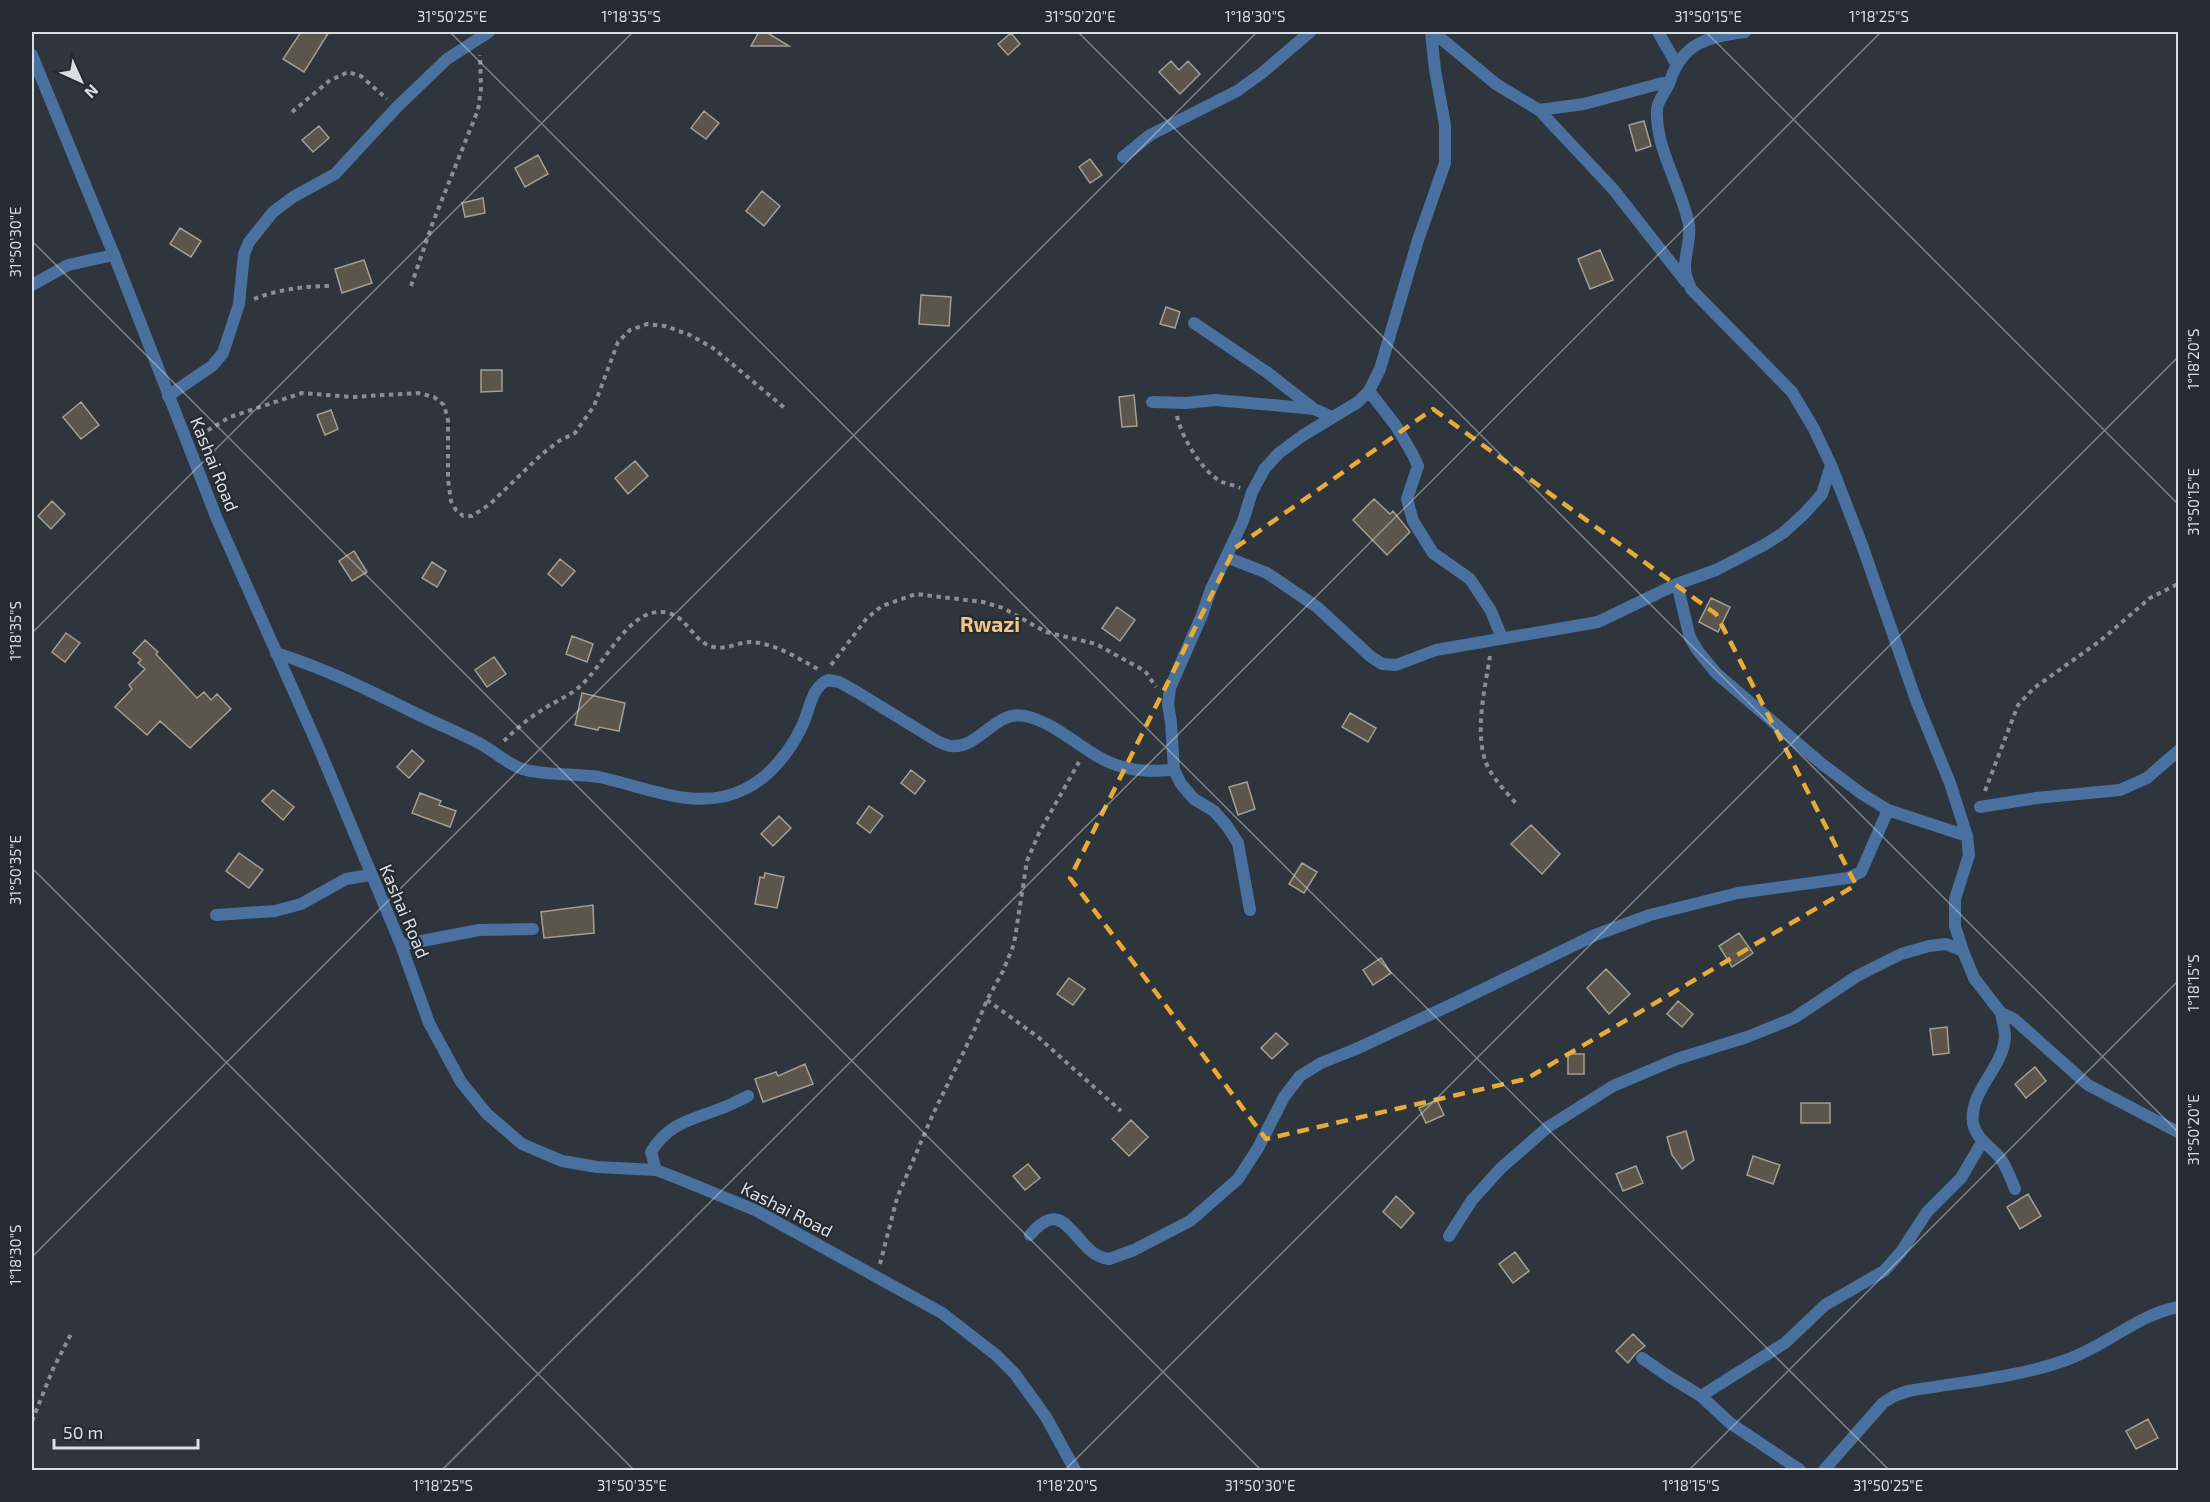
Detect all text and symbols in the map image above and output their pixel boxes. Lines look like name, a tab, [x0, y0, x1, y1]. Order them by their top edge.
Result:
text: 31°50'25"E	[417, 7, 487, 25]
text: 1°18'35"S	[601, 7, 661, 25]
text: 31°50'20"E	[1044, 7, 1116, 25]
text: 1°18'30"S	[1225, 7, 1285, 25]
text: 31°50'15"E	[1674, 7, 1742, 25]
text: 1°18'25"S	[1849, 7, 1909, 25]
north arrow	[51, 51, 111, 111]
text: N	[81, 81, 103, 103]
text: 31°50'30"E	[6, 206, 24, 278]
text: 1°18'20"S	[2184, 329, 2202, 389]
street label: Kashai Road	[186, 414, 244, 514]
text: 31°50'15"E	[2184, 468, 2202, 536]
text: 1°18'35"S	[6, 601, 24, 661]
district label: Rwazi	[960, 611, 1020, 636]
text: 31°50'35"E	[6, 835, 24, 905]
street label: Kashai Road	[375, 861, 435, 961]
text: 1°18'15"S	[2184, 954, 2202, 1012]
text: 31°50'20"E	[2184, 1094, 2202, 1166]
street label: Kashai Road	[737, 1177, 837, 1241]
text: 1°18'30"S	[6, 1225, 24, 1285]
scale bar	[54, 1412, 198, 1450]
text: 50 m	[63, 1421, 103, 1443]
text: 1°18'25"S	[413, 1476, 473, 1494]
text: 31°50'35"E	[597, 1476, 667, 1494]
text: 1°18'20"S	[1037, 1476, 1097, 1494]
text: 31°50'30"E	[1224, 1476, 1296, 1494]
text: 1°18'15"S	[1662, 1476, 1720, 1494]
text: 31°50'25"E	[1853, 1476, 1923, 1494]

